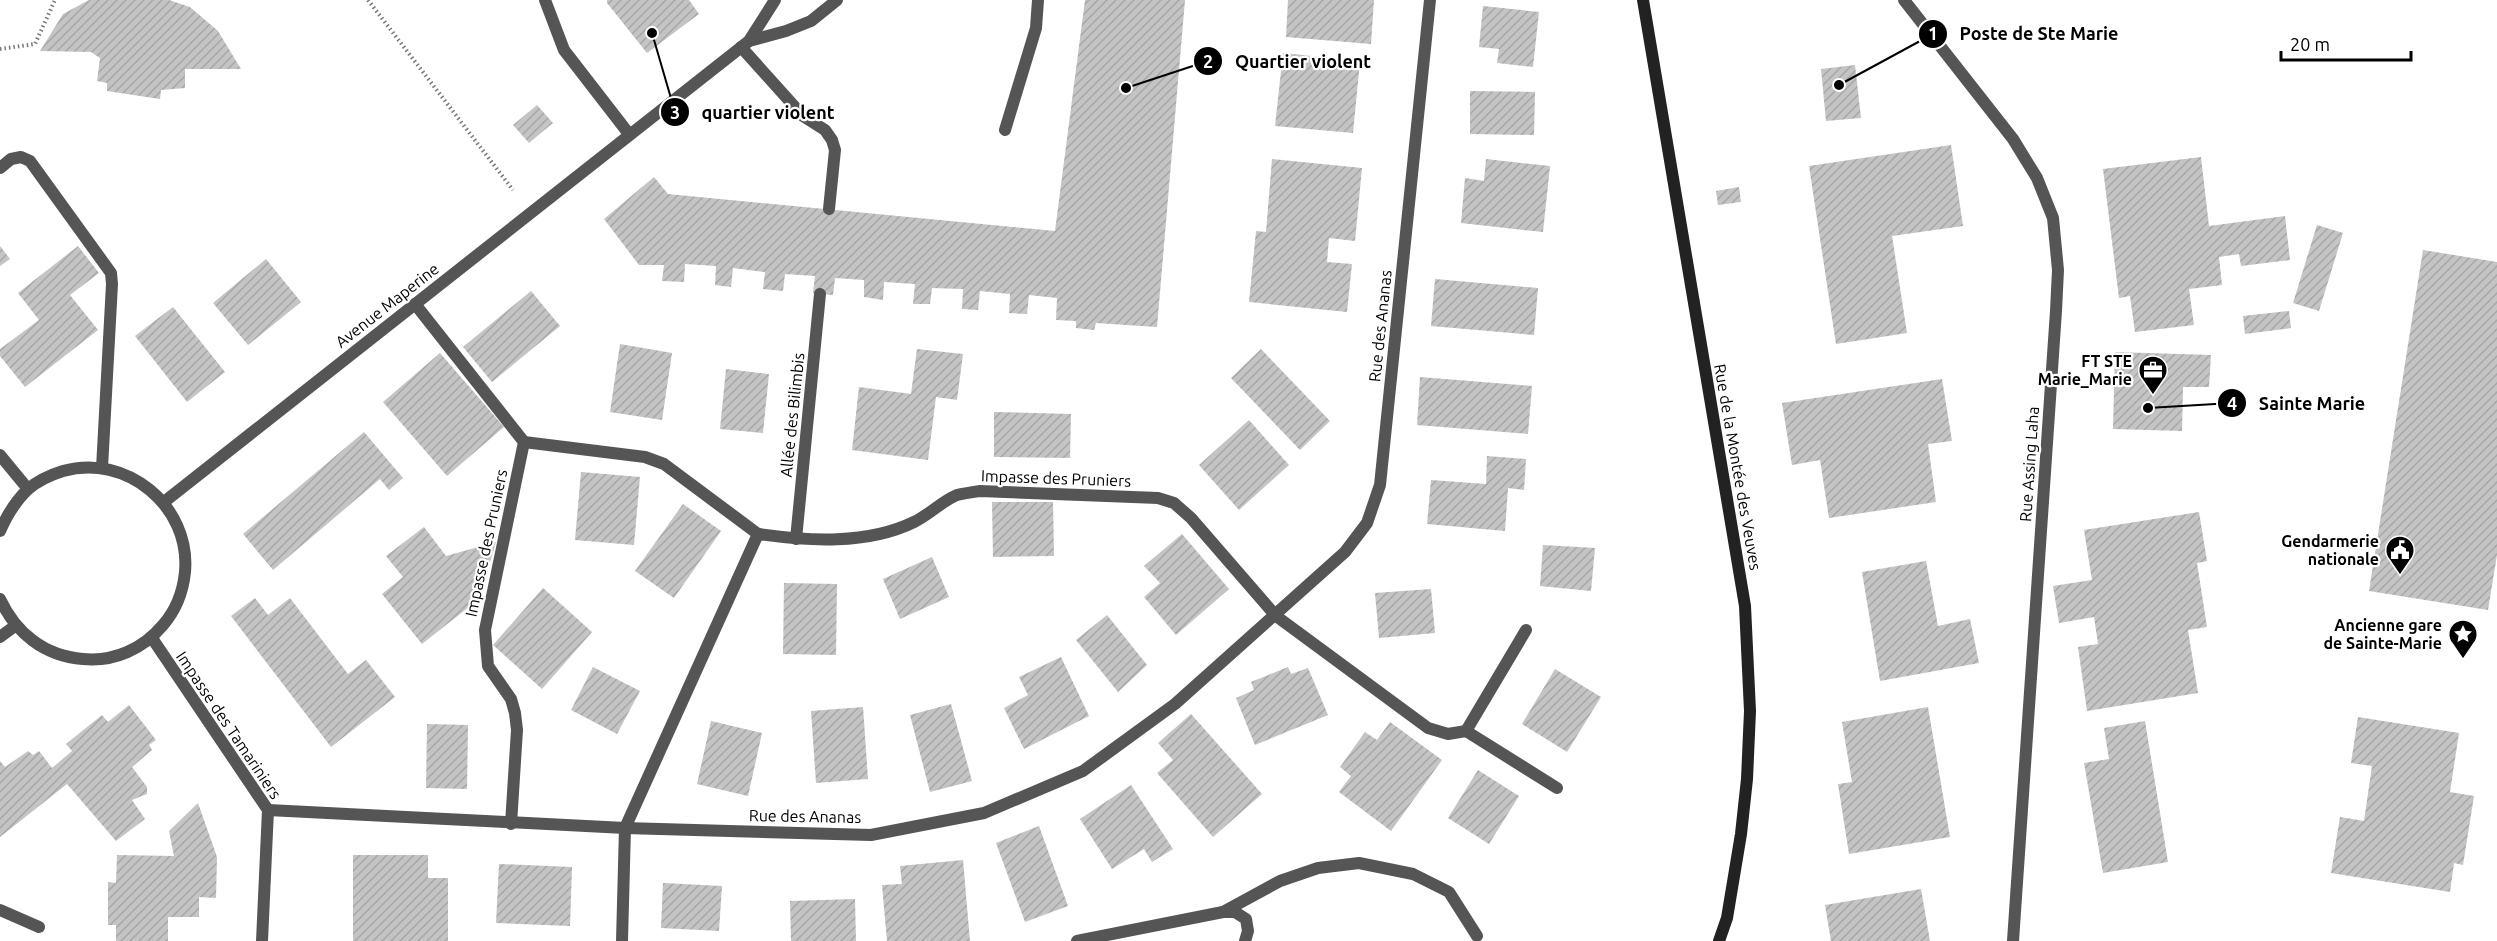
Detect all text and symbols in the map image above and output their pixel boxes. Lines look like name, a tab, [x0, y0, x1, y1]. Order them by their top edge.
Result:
callout: Poste de Ste Marie	[1918, 16, 2131, 52]
text: 1	[1928, 23, 1938, 43]
text: Poste de Ste Marie	[1960, 23, 2118, 43]
scale bar	[2281, 24, 2412, 62]
text: 20 m	[2290, 34, 2330, 54]
callout: Quartier violent	[1193, 43, 1383, 79]
text: 2	[1203, 51, 1213, 71]
text: Quartier violent	[1235, 51, 1371, 71]
callout: quartier violent	[660, 94, 847, 130]
text: 3	[670, 102, 680, 122]
text: quartier violent	[702, 102, 835, 122]
street label: Avenue Maperine	[332, 259, 442, 351]
street label: Rue des Ananas	[1365, 269, 1395, 383]
street label: Allée des Bilimbis	[777, 352, 807, 478]
place label: FT STE Marie_Marie	[2038, 352, 2132, 388]
office icon: FT STE Marie_Marie	[2137, 354, 2169, 396]
street label: Rue de la Montée des Veuves	[1711, 362, 1765, 572]
callout: Sainte Marie	[2217, 385, 2377, 421]
text: 4	[2227, 393, 2237, 413]
text: Sainte Marie	[2259, 393, 2365, 413]
street label: Rue Assing Laha	[2016, 406, 2042, 522]
street label: Impasse des Pruniers	[981, 466, 1131, 490]
street label: Impasse des Pruniers	[462, 468, 510, 618]
place label: Gendarmerie nationale	[2281, 532, 2379, 568]
public building icon: Gendarmerie nationale	[2384, 534, 2416, 576]
place label: Ancienne gare de Sainte-Marie	[2323, 616, 2442, 652]
place icon: Ancienne gare de Sainte-Marie	[2447, 618, 2479, 660]
street label: Impasse des Tamariniers	[173, 648, 285, 802]
street label: Rue des Ananas	[749, 806, 861, 826]

